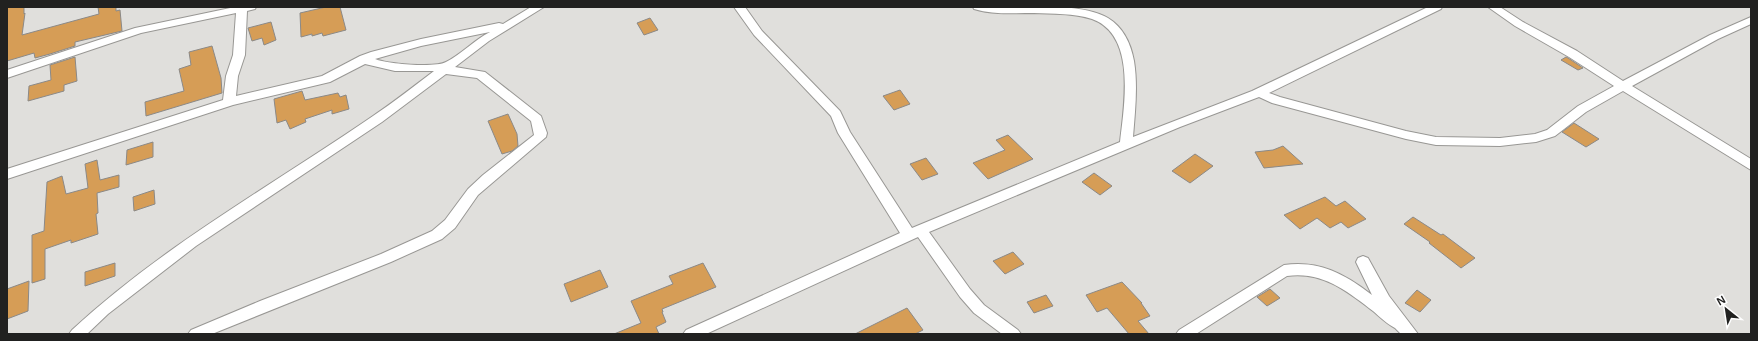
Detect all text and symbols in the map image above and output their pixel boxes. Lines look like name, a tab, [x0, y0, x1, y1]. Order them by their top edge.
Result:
north arrow	[1706, 289, 1746, 329]
text: N	[1715, 293, 1727, 308]

